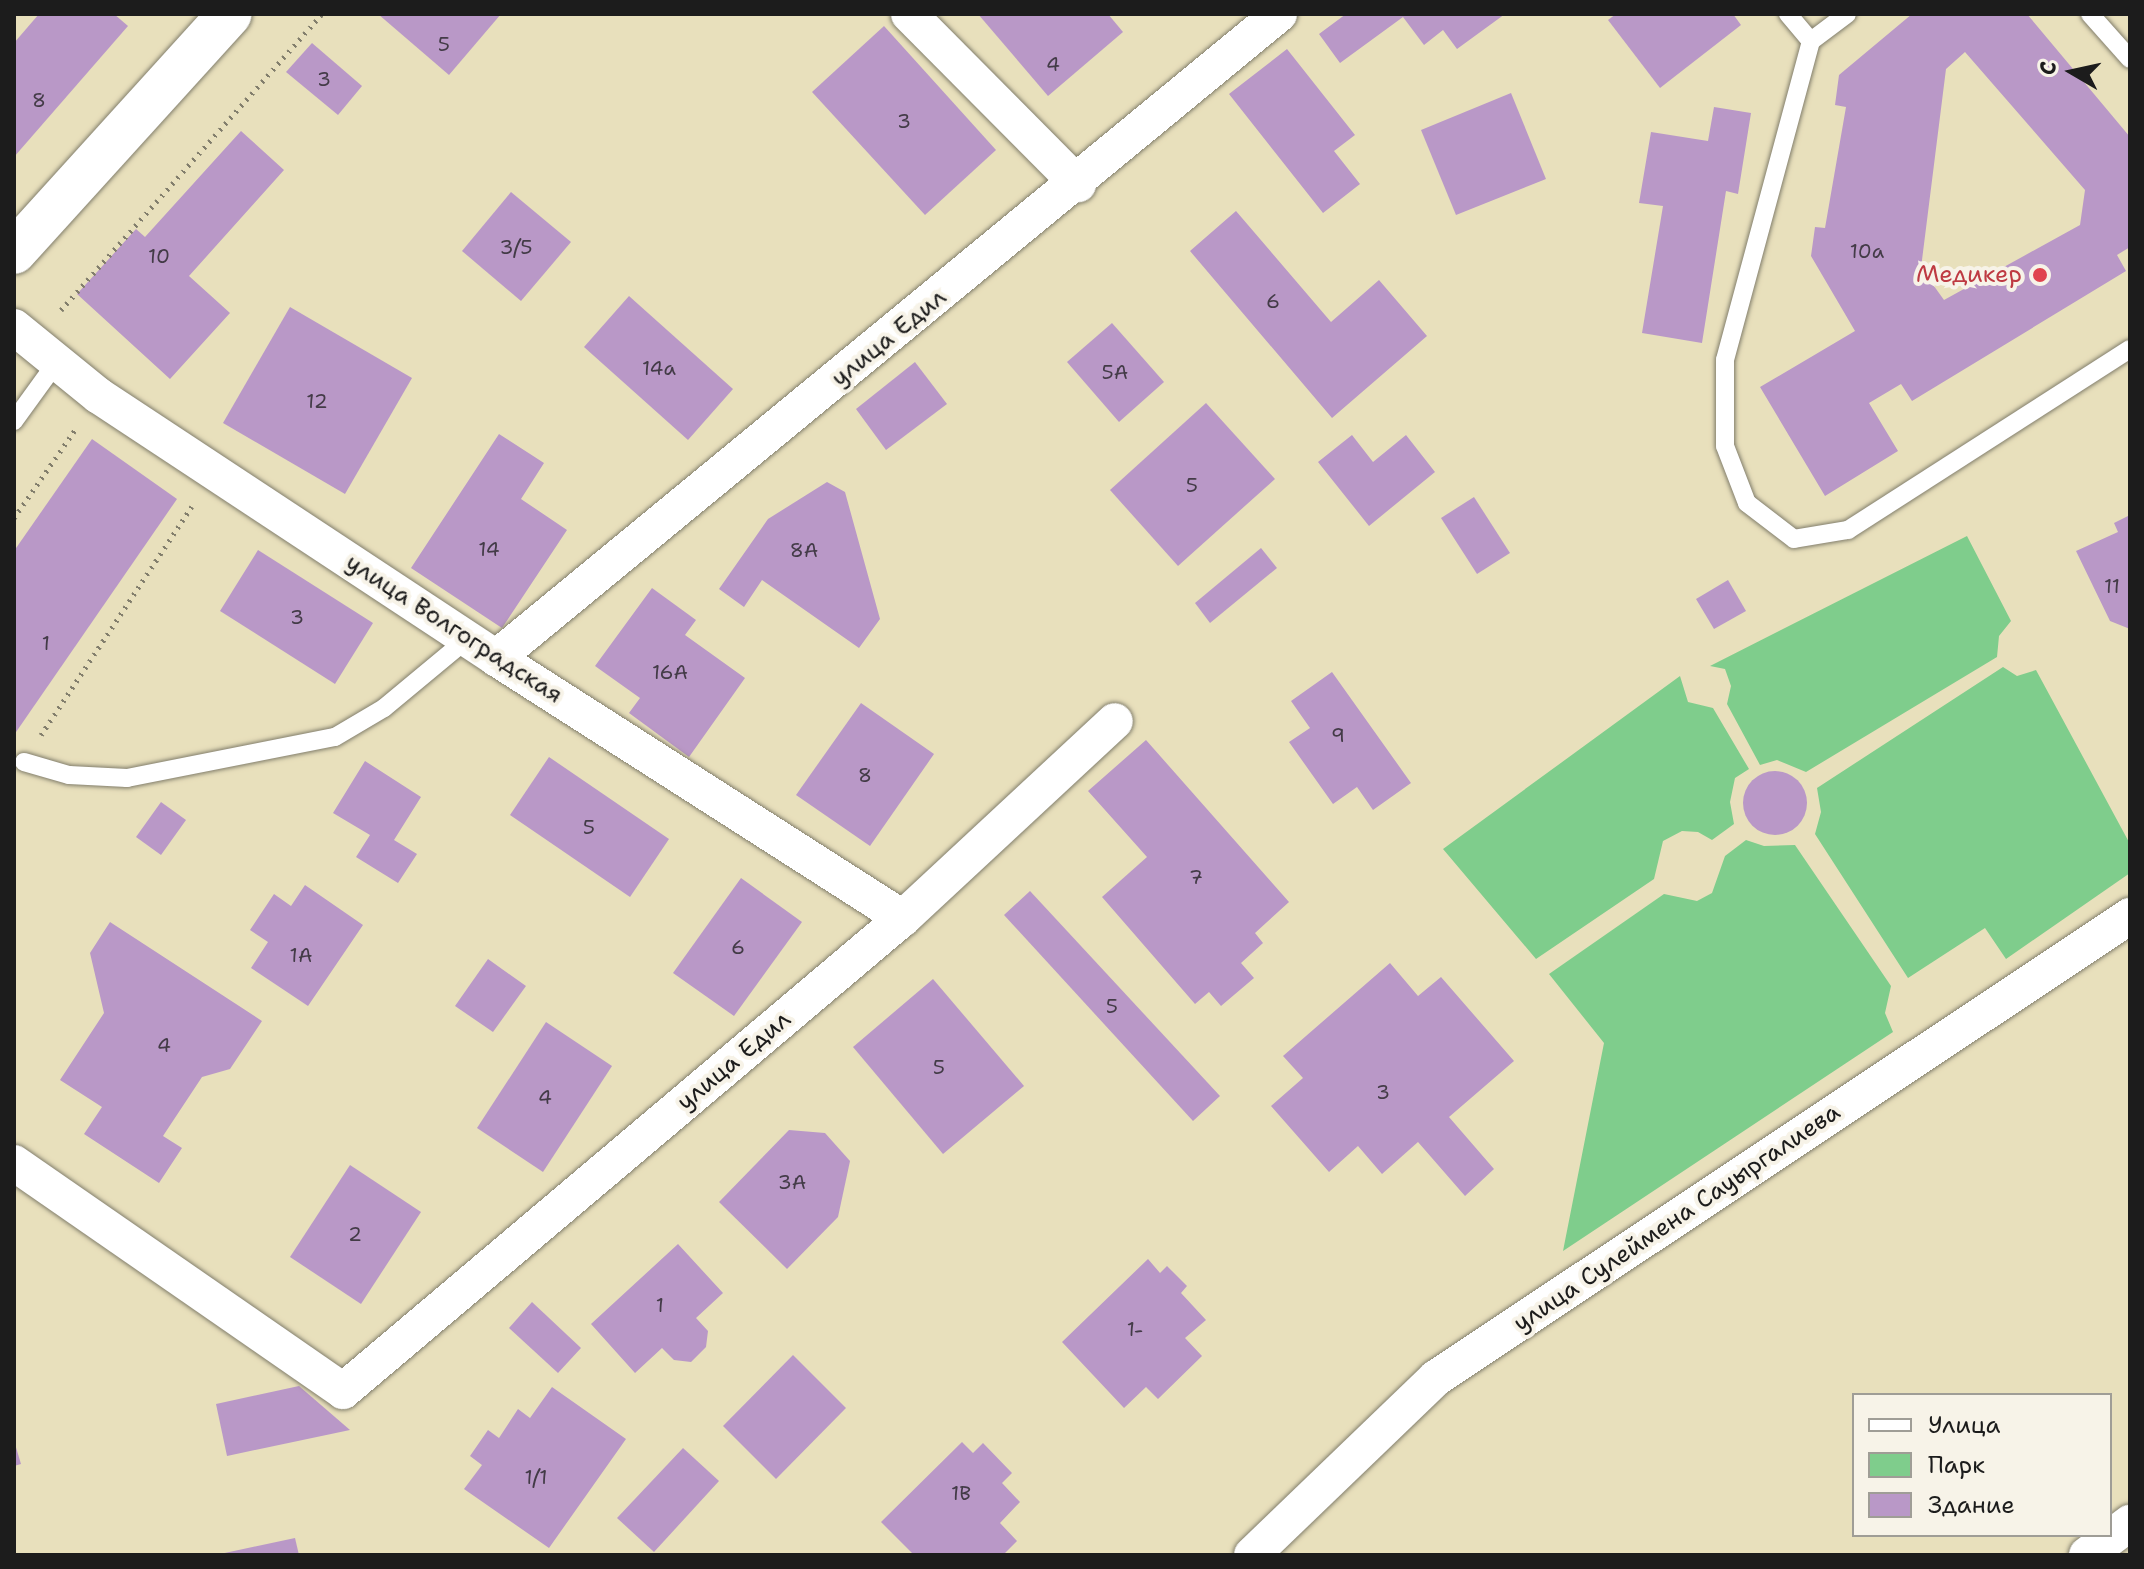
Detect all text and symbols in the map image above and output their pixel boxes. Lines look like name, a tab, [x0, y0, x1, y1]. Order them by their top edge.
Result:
house number: 5	[438, 32, 450, 56]
north arrow	[2032, 32, 2112, 112]
house number: 4	[1046, 52, 1060, 76]
text: С	[2032, 59, 2063, 77]
house number: 3	[317, 67, 331, 91]
house number: 8	[32, 88, 46, 112]
house number: 3	[897, 109, 911, 133]
house number: 3/5	[499, 235, 533, 259]
house number: 10а	[1850, 239, 1884, 263]
house number: 10	[148, 244, 170, 268]
place label: Медикер	[1916, 261, 2022, 289]
marker: Медикер	[2029, 264, 2051, 286]
street label: улица Едил	[826, 283, 952, 393]
house number: 6	[1266, 289, 1280, 313]
house number: 14а	[642, 356, 676, 380]
house number: 5А	[1102, 360, 1128, 384]
house number: 12	[306, 389, 328, 413]
house number: 5	[1186, 473, 1198, 497]
house number: 14	[478, 537, 500, 561]
house number: 8А	[790, 538, 818, 562]
street label: улица Волгоградская	[340, 548, 568, 710]
house number: 11	[2104, 574, 2120, 598]
house number: 3	[290, 605, 304, 629]
house number: 1	[42, 631, 50, 655]
house number: 16А	[652, 660, 688, 684]
house number: 9	[1331, 723, 1345, 747]
house number: 8	[858, 763, 872, 787]
house number: 5	[583, 815, 595, 839]
house number: 7	[1189, 865, 1203, 889]
house number: 6	[731, 935, 745, 959]
house number: 1А	[290, 943, 312, 967]
house number: 5	[1106, 994, 1118, 1018]
street label: улица Едил	[671, 1005, 797, 1117]
house number: 4	[157, 1033, 171, 1057]
house number: 5	[933, 1055, 945, 1079]
house number: 3	[1376, 1080, 1390, 1104]
house number: 4	[538, 1085, 552, 1109]
street label: улица Сулеймена Сауыргалиева	[1508, 1098, 1846, 1338]
house number: 3А	[778, 1170, 806, 1194]
house number: 2	[348, 1222, 362, 1246]
house number: 1	[656, 1293, 664, 1317]
house number: 1-	[1127, 1317, 1143, 1341]
legend	[1852, 1393, 2112, 1537]
text: Улица	[1928, 1409, 2001, 1441]
text: Парк	[1928, 1449, 1985, 1481]
house number: 1/1	[524, 1465, 548, 1489]
house number: 1В	[951, 1481, 971, 1505]
text: Здание	[1928, 1489, 2015, 1521]

